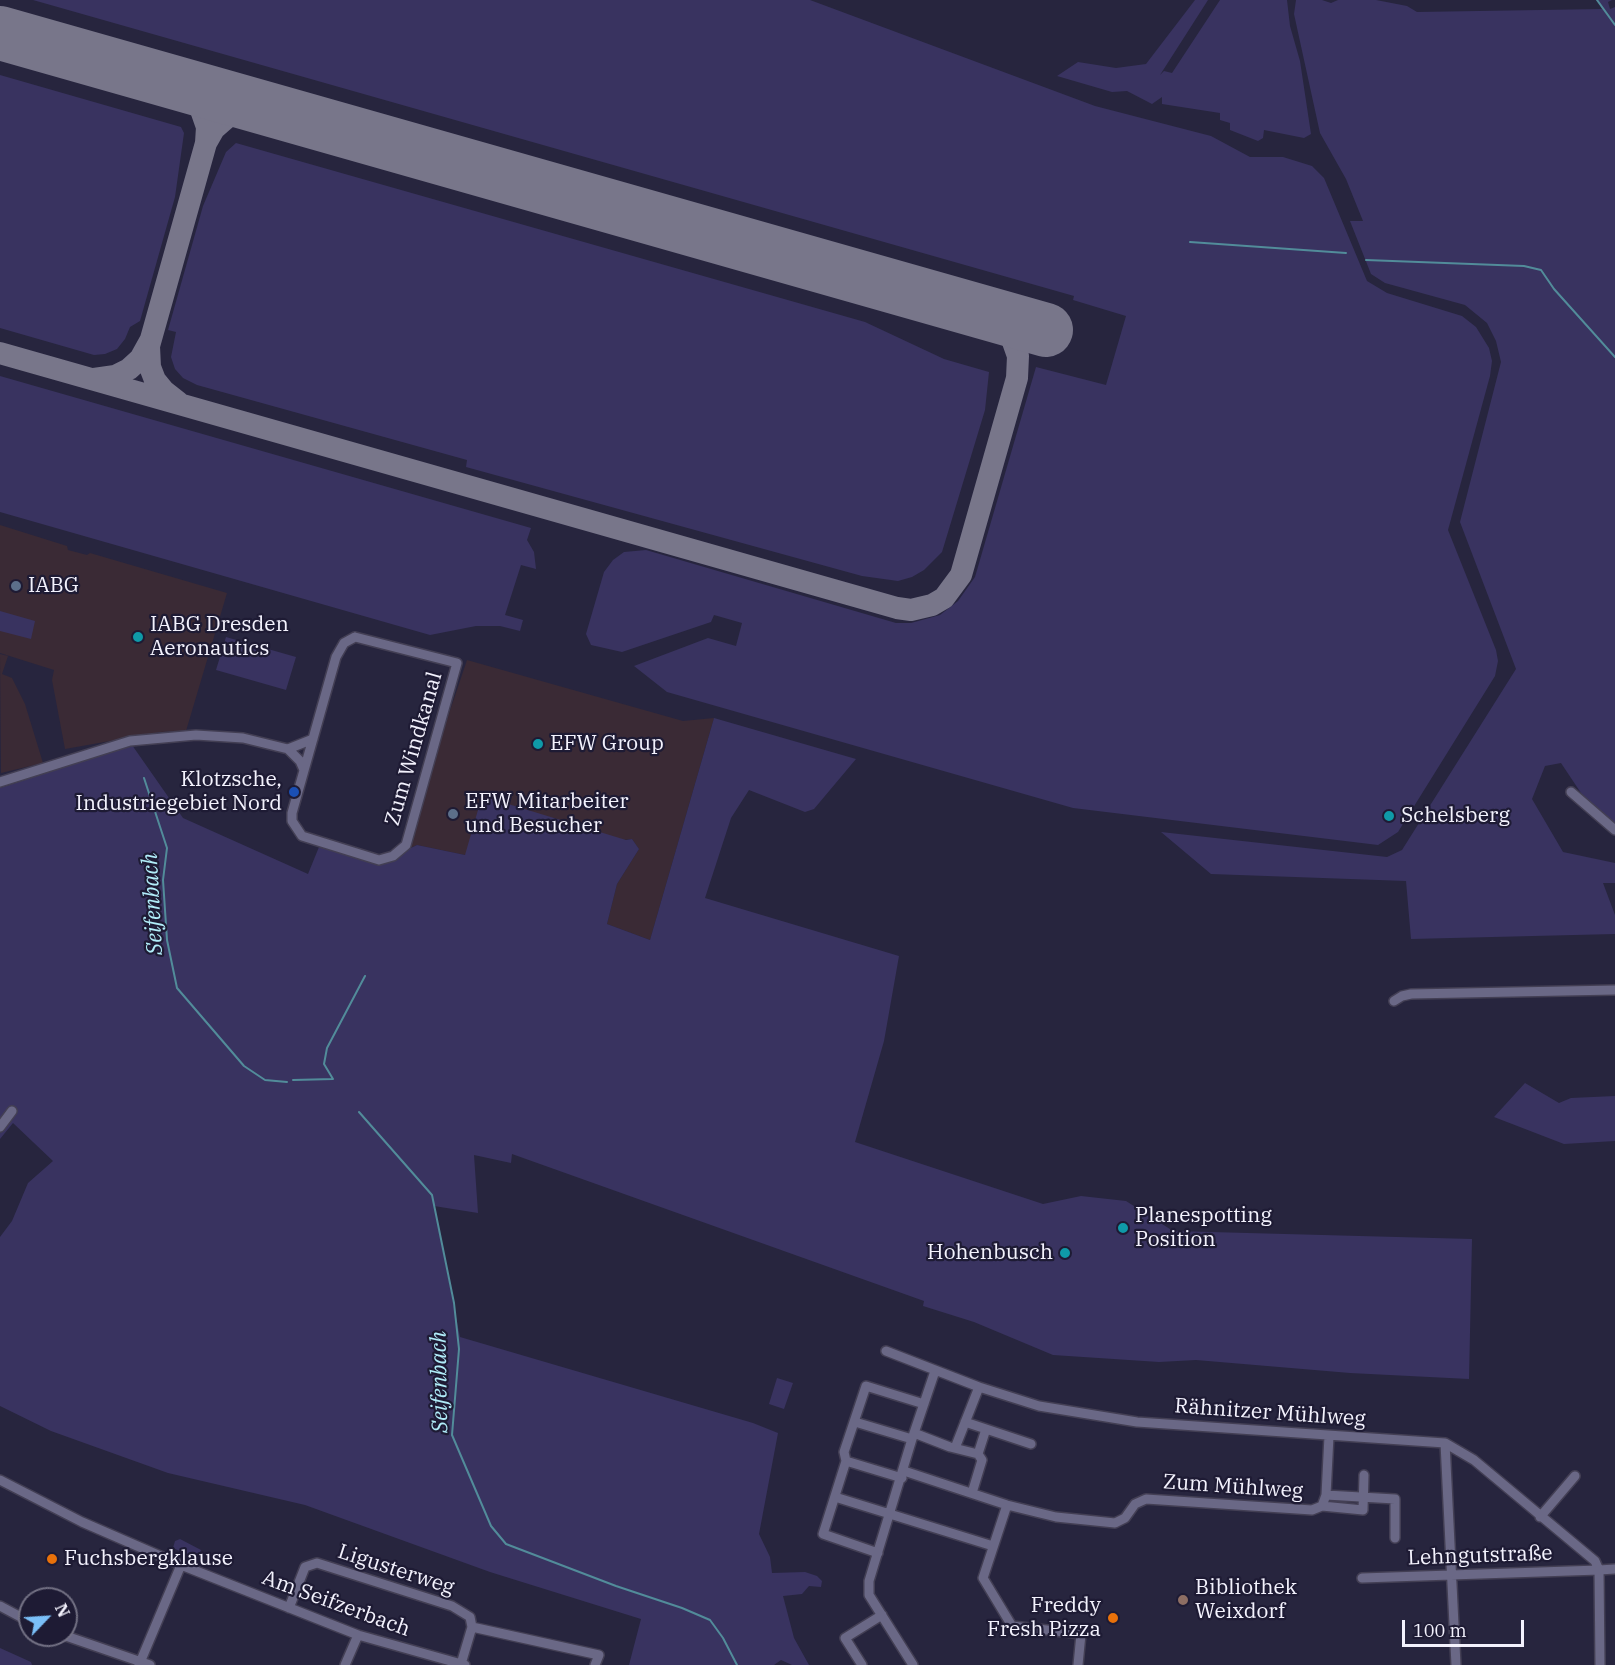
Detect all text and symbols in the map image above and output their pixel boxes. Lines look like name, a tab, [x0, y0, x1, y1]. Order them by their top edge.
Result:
place label: IABG	[28, 573, 79, 599]
marker: IABG	[9, 579, 23, 593]
place label: IABG Dresden Aeronautics	[150, 612, 289, 662]
marker: IABG Dresden Aeronautics	[131, 630, 145, 644]
street label: Zum Windkanal	[380, 669, 448, 829]
place label: EFW Group	[550, 731, 664, 757]
marker: EFW Group	[531, 737, 545, 751]
place label: Klotzsche, Industriegebiet Nord	[75, 767, 282, 817]
marker: Klotzsche, Industriegebiet Nord	[287, 785, 301, 799]
place label: EFW Mitarbeiter und Besucher	[465, 789, 629, 839]
place label: Schelsberg	[1401, 803, 1510, 829]
marker: EFW Mitarbeiter und Besucher	[446, 807, 460, 821]
marker: Schelsberg	[1382, 809, 1396, 823]
water label: Seifenbach	[137, 852, 169, 956]
place label: Planespotting Position	[1135, 1203, 1272, 1253]
marker: Planespotting Position	[1116, 1221, 1130, 1235]
place label: Hohenbusch	[927, 1240, 1053, 1266]
marker: Hohenbusch	[1058, 1246, 1072, 1260]
water label: Seifenbach	[426, 1331, 454, 1433]
street label: Rähnitzer Mühlweg	[1174, 1394, 1366, 1432]
street label: Zum Mühlweg	[1162, 1470, 1304, 1504]
street label: Ligusterweg	[335, 1539, 457, 1601]
street label: Lehngutstraße	[1407, 1541, 1553, 1571]
place label: Fuchsbergklause	[64, 1546, 233, 1572]
marker: Fuchsbergklause	[45, 1552, 59, 1566]
street label: Am Seifzerbach	[258, 1566, 414, 1642]
place label: Bibliothek Weixdorf	[1195, 1575, 1297, 1625]
north arrow	[18, 1587, 78, 1647]
place label: Freddy Fresh Pizza	[987, 1593, 1101, 1643]
marker: Bibliothek Weixdorf	[1176, 1593, 1190, 1607]
text: N	[51, 1600, 74, 1620]
scale bar	[1405, 1608, 1526, 1646]
marker: Freddy Fresh Pizza	[1106, 1611, 1120, 1625]
text: 100 m	[1413, 1619, 1467, 1642]

